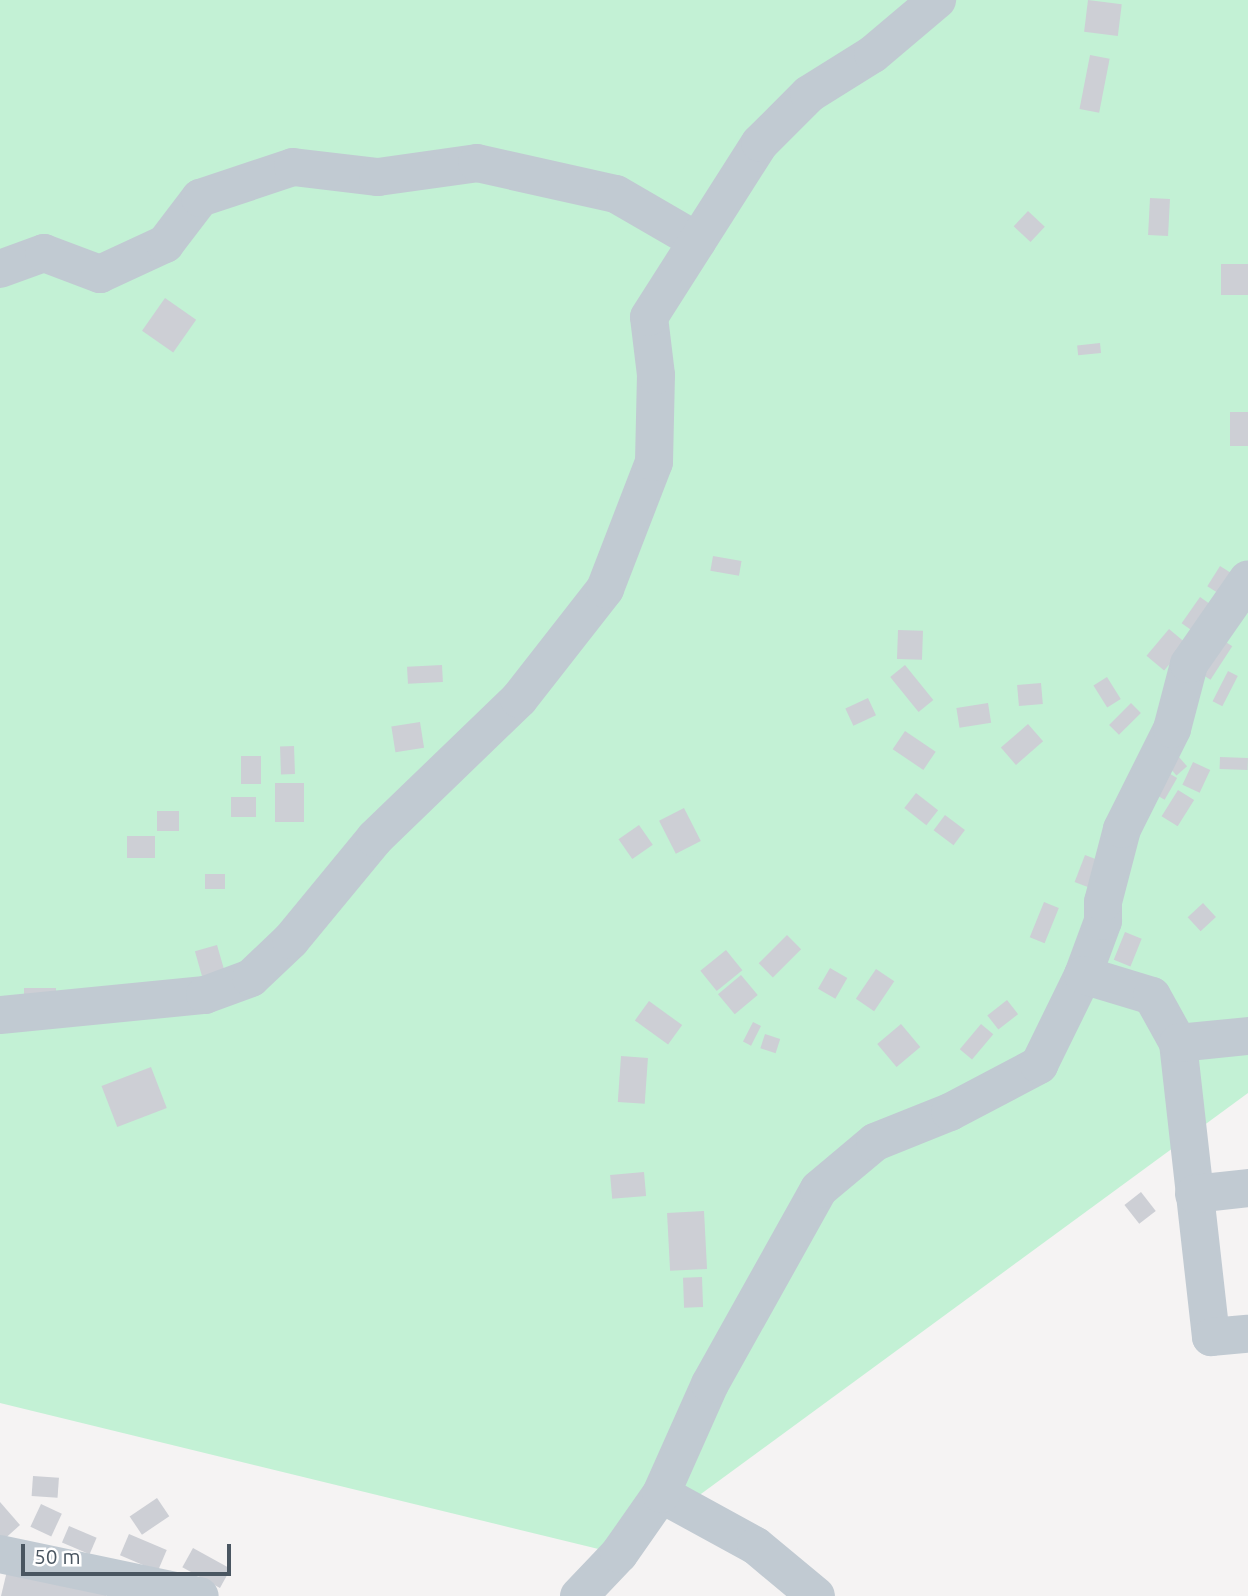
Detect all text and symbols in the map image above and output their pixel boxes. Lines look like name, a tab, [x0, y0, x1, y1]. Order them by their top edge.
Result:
scale bar	[24, 1530, 234, 1574]
text: 50 m	[34, 1544, 81, 1568]

